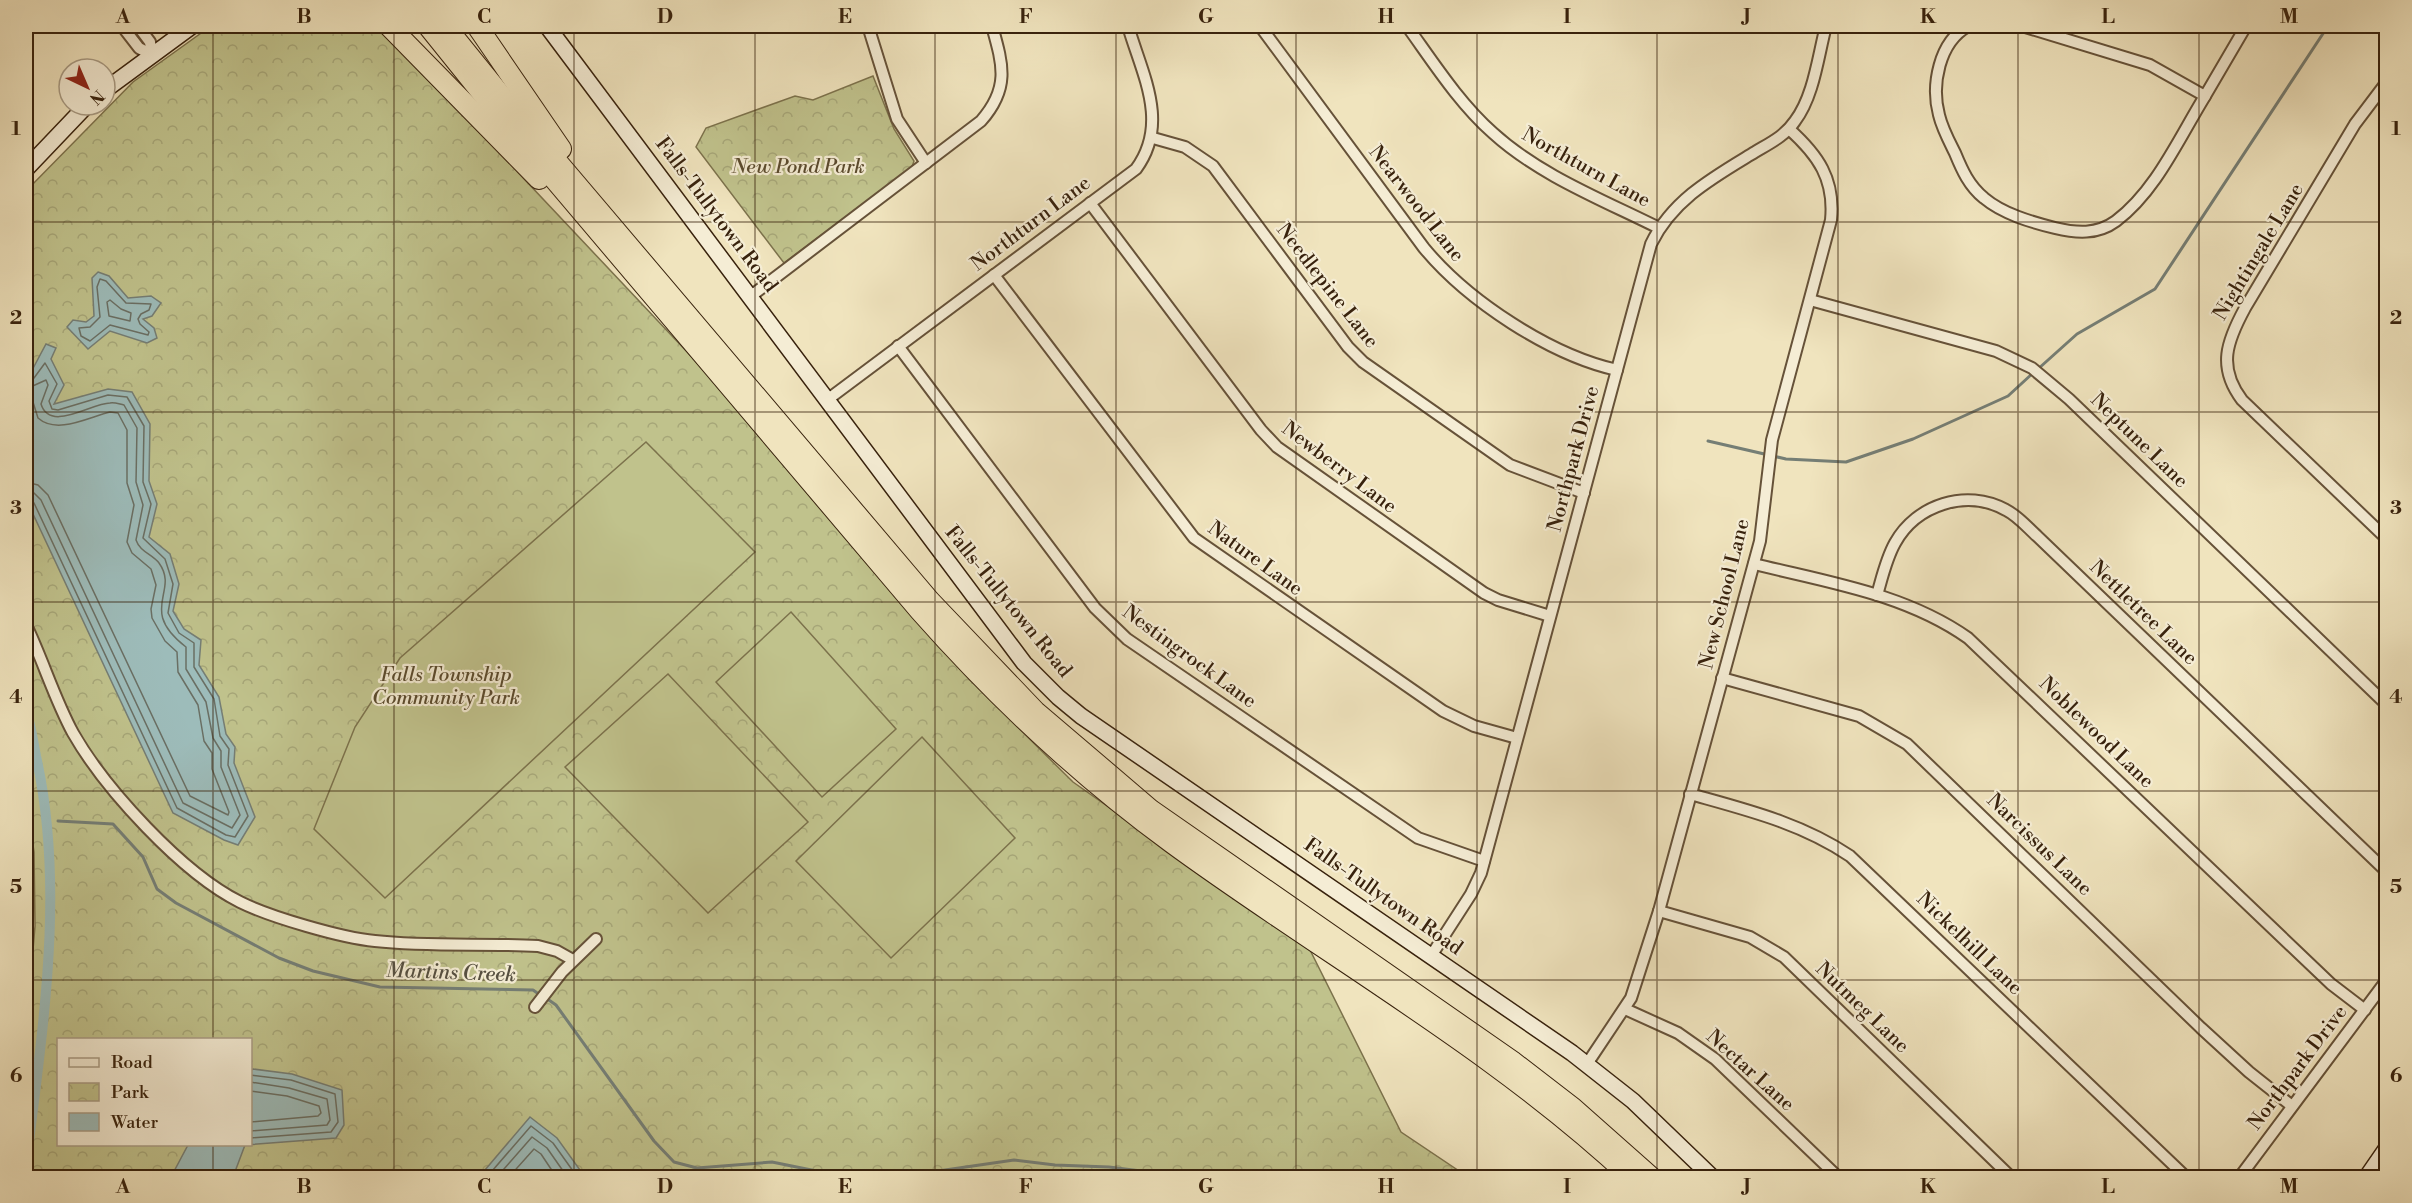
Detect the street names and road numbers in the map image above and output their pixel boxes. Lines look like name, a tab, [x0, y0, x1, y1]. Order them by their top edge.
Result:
street label: Northturn Lane	[1517, 122, 1655, 214]
street label: Falls-Tullytown Road	[649, 132, 783, 298]
street label: Nearwood Lane	[1363, 141, 1469, 267]
street label: Northturn Lane	[966, 171, 1096, 277]
street label: Nightingale Lane	[2208, 179, 2310, 325]
street label: Needlepine Lane	[1270, 218, 1384, 354]
street label: Northpark Drive	[1543, 383, 1605, 535]
street label: Neptune Lane	[2085, 388, 2193, 494]
street label: Newberry Lane	[1277, 417, 1401, 519]
street label: Nature Lane	[1203, 516, 1307, 602]
street label: New School Lane	[1694, 516, 1756, 672]
street label: Falls-Tullytown Road	[939, 521, 1077, 683]
street label: Nettletree Lane	[2084, 555, 2202, 671]
street label: Nestingrock Lane	[1117, 600, 1261, 714]
street label: Noblewood Lane	[2033, 672, 2159, 794]
street label: Narcissus Lane	[1981, 788, 2097, 902]
street label: Falls-Tullytown Road	[1299, 833, 1468, 962]
street label: Nickelhill Lane	[1911, 887, 2027, 1001]
street label: Nutmeg Lane	[1810, 957, 1914, 1059]
street label: Northpark Drive	[2243, 1001, 2353, 1135]
street label: Nectar Lane	[1701, 1025, 1799, 1117]

